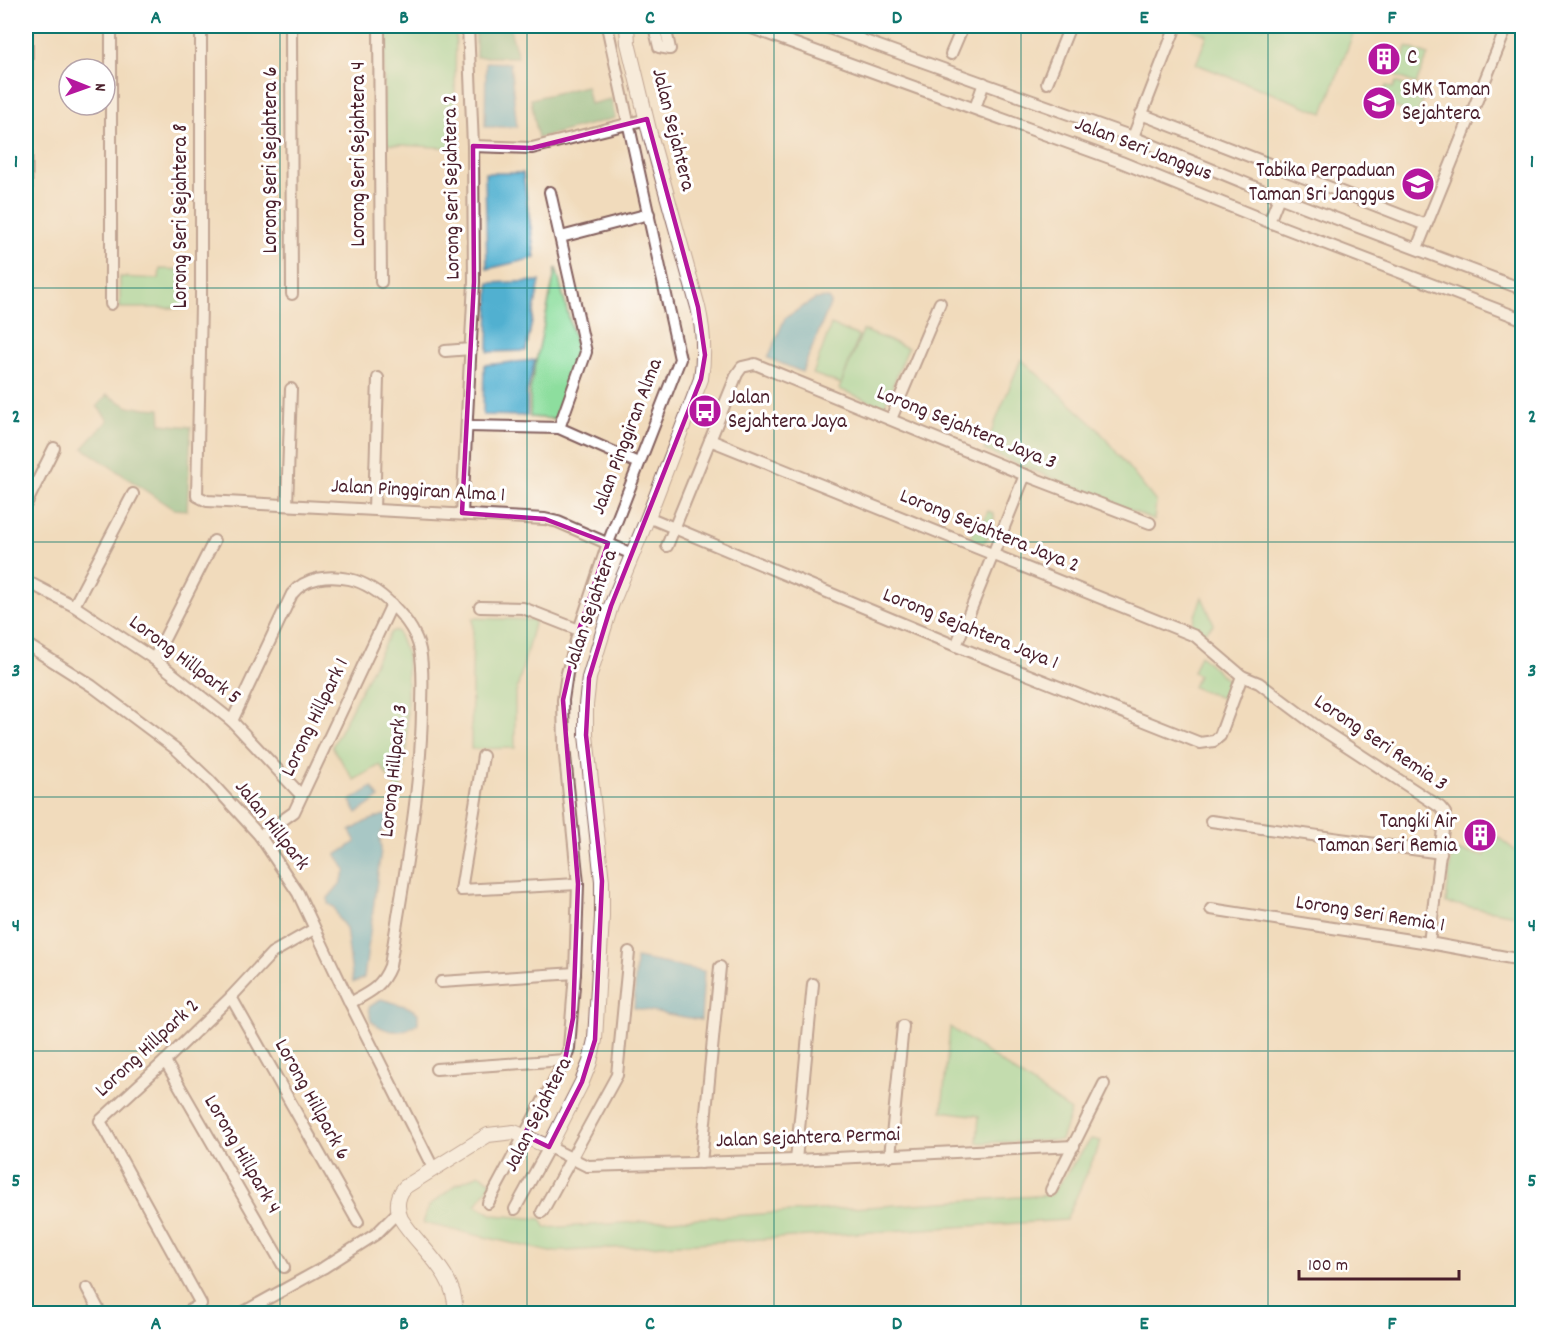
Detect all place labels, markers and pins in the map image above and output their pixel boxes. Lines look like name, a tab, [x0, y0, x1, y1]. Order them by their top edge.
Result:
building icon: C	[1366, 41, 1402, 77]
place label: C	[1407, 44, 1417, 74]
place label: SMK Taman Sejahtera	[1402, 76, 1490, 130]
school or university icon: SMK Taman Sejahtera	[1361, 85, 1397, 121]
place label: Tabika Perpaduan Taman Sri Janggus	[1249, 157, 1395, 211]
school or university icon: Tabika Perpaduan Taman Sri Janggus	[1400, 166, 1436, 202]
place label: Jalan Sejahtera Jaya	[728, 384, 848, 438]
bus stop icon: Jalan Sejahtera Jaya	[687, 393, 723, 429]
place label: Tangki Air Taman Seri Remia	[1317, 808, 1458, 862]
building icon: Tangki Air Taman Seri Remia	[1462, 817, 1498, 853]

